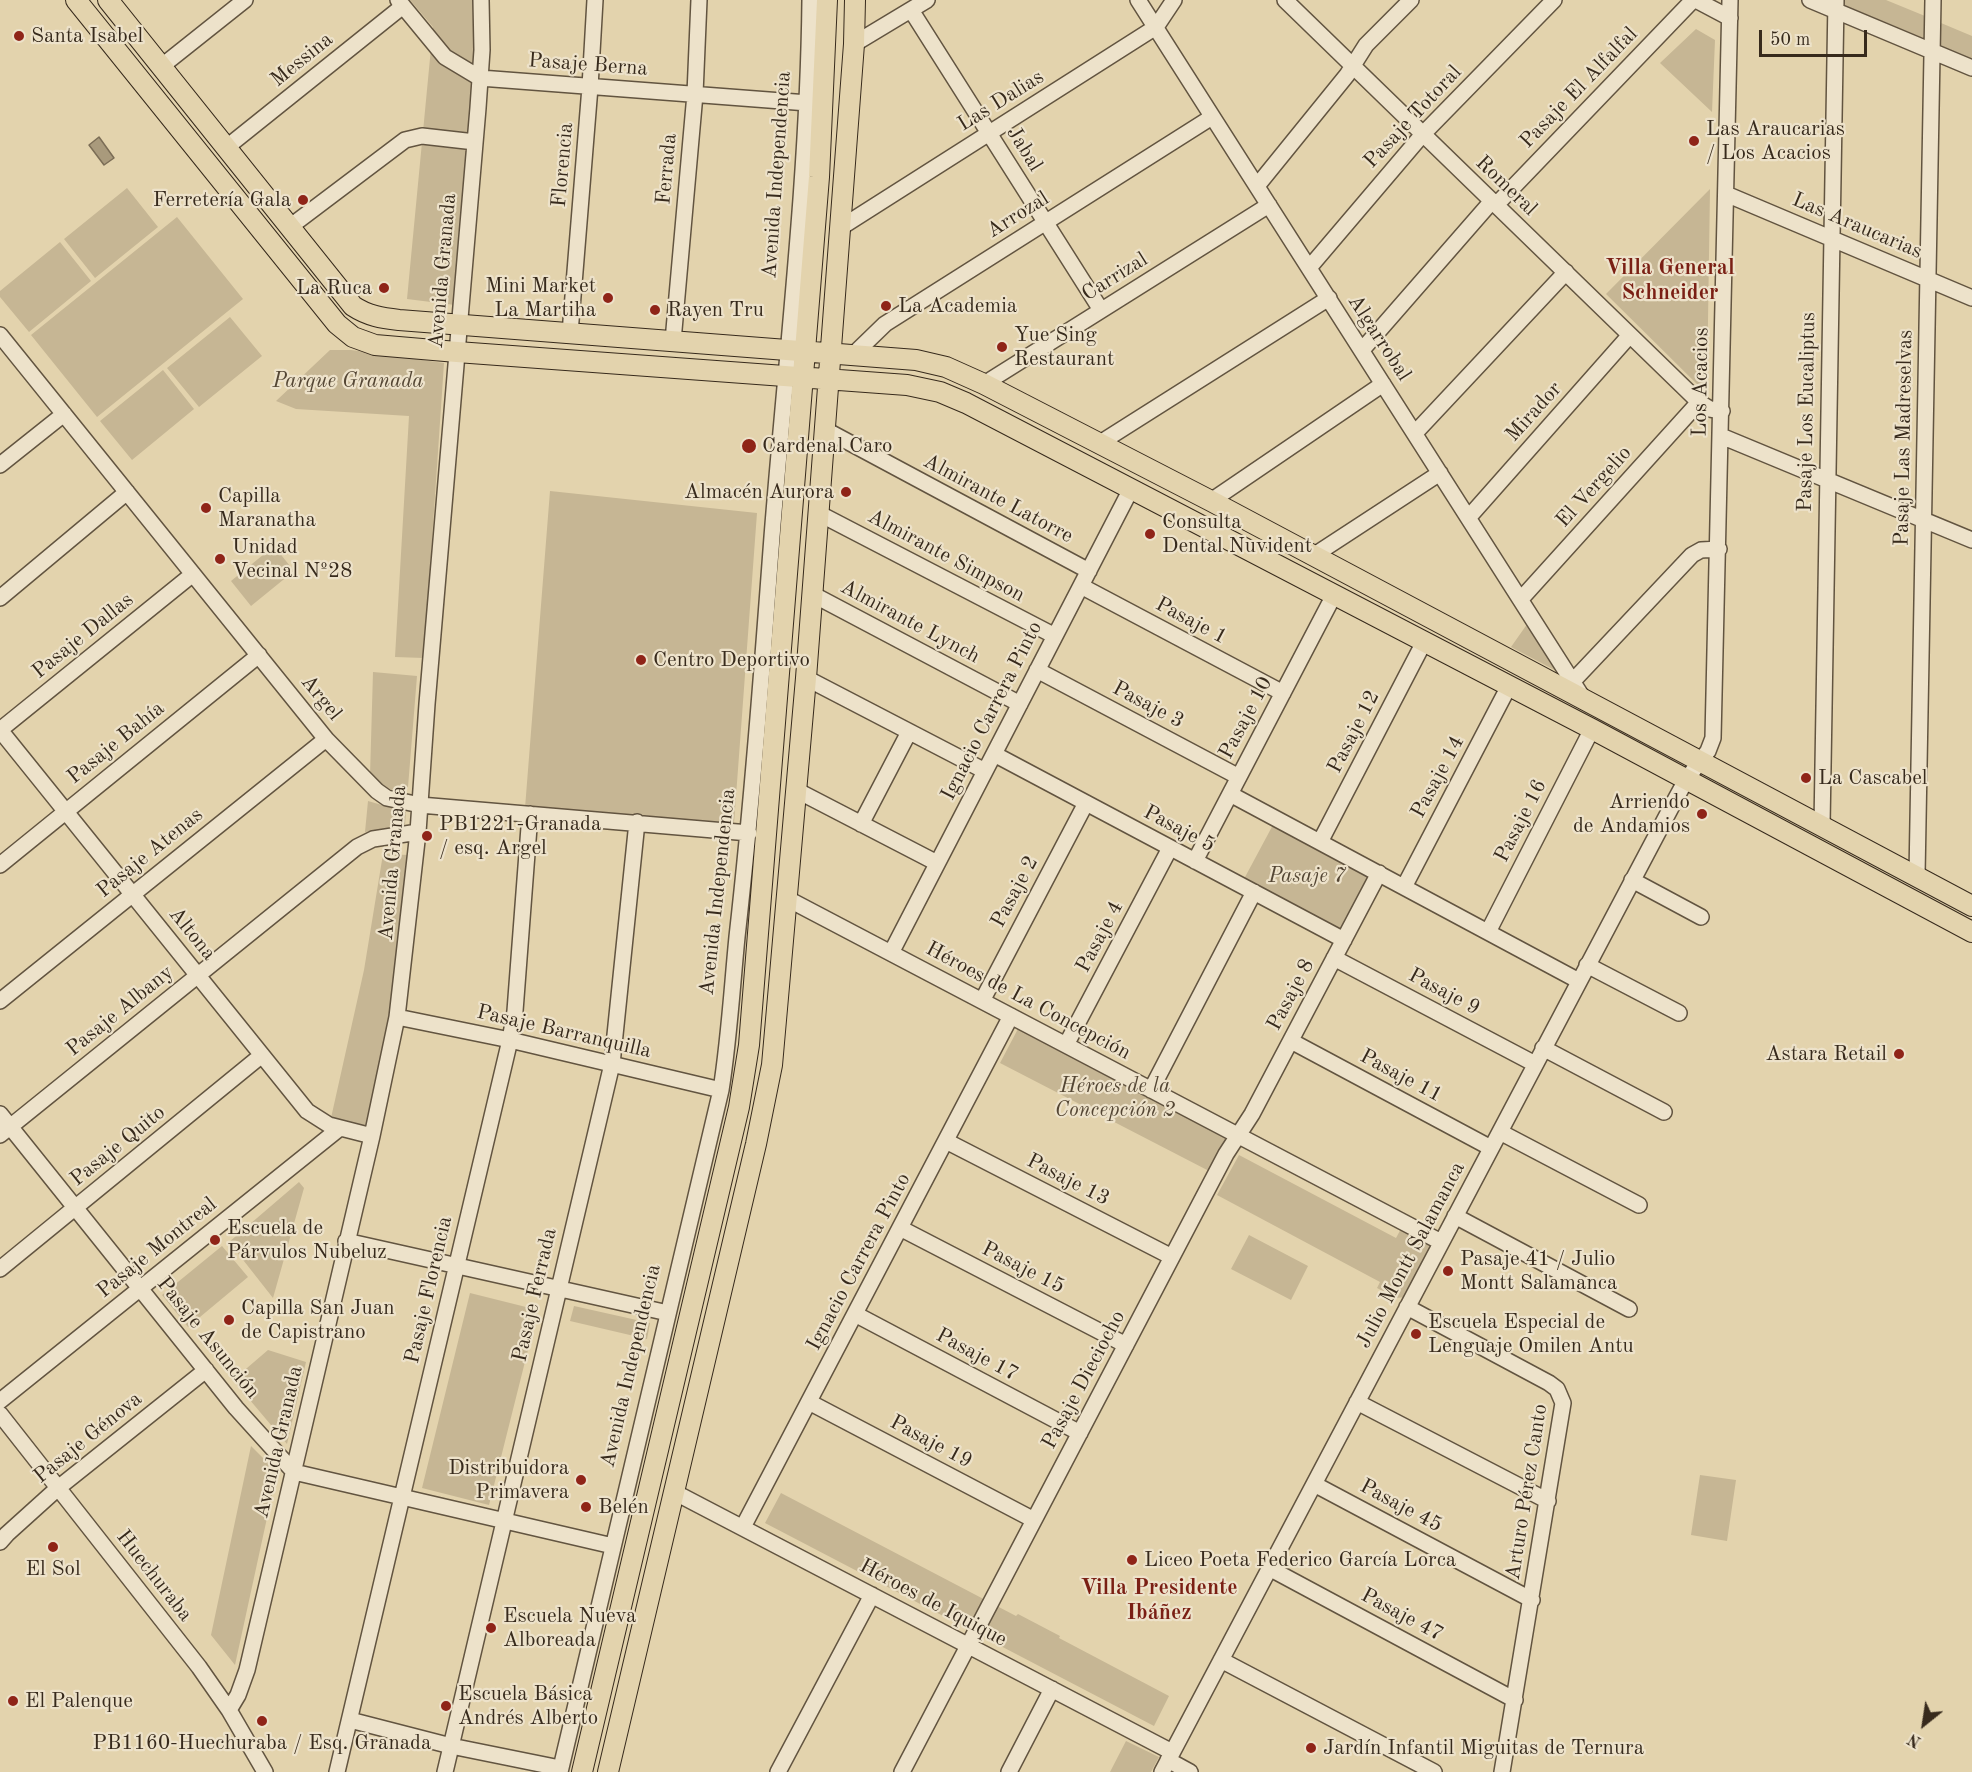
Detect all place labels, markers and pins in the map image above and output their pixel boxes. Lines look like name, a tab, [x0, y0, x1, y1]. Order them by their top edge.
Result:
place label: Santa Isabel	[31, 23, 143, 49]
marker: Santa Isabel	[12, 29, 26, 43]
place label: Las Araucarias / Los Acacios	[1706, 116, 1845, 166]
marker: Las Araucarias / Los Acacios	[1687, 134, 1701, 148]
place label: Ferretería Gala	[153, 187, 291, 213]
marker: Ferretería Gala	[296, 193, 310, 207]
place label: Mini Market La Martiha	[485, 273, 596, 323]
place label: La Ruca	[296, 275, 372, 301]
marker: La Ruca	[377, 281, 391, 295]
marker: Mini Market La Martiha	[601, 291, 615, 305]
place label: La Academia	[898, 293, 1017, 319]
place label: Rayen Tru	[667, 297, 764, 323]
marker: La Academia	[879, 299, 893, 313]
marker: Rayen Tru	[648, 303, 662, 317]
place label: Yue Sing Restaurant	[1014, 322, 1114, 372]
marker: Yue Sing Restaurant	[995, 340, 1009, 354]
place label: Cardenal Caro	[762, 433, 892, 459]
marker: Cardenal Caro	[740, 437, 758, 455]
place label: Almacén Aurora	[684, 479, 834, 505]
place label: Capilla Maranatha	[218, 483, 316, 533]
marker: Almacén Aurora	[839, 485, 853, 499]
marker: Capilla Maranatha	[199, 501, 213, 515]
place label: Consulta Dental Nuvident	[1162, 509, 1312, 559]
marker: Consulta Dental Nuvident	[1143, 527, 1157, 541]
place label: Unidad Vecinal Nº28	[232, 534, 352, 584]
marker: Unidad Vecinal Nº28	[213, 552, 227, 566]
place label: Centro Deportivo	[653, 647, 810, 673]
marker: Centro Deportivo	[634, 653, 648, 667]
place label: La Cascabel	[1818, 765, 1927, 791]
marker: La Cascabel	[1799, 771, 1813, 785]
place label: Arriendo de Andamios	[1573, 789, 1690, 839]
marker: Arriendo de Andamios	[1695, 807, 1709, 821]
place label: PB1221-Granada / esq. Argel	[439, 811, 601, 861]
marker: PB1221-Granada / esq. Argel	[420, 829, 434, 843]
place label: Astara Retail	[1765, 1041, 1887, 1067]
marker: Astara Retail	[1892, 1047, 1906, 1061]
place label: Escuela de Párvulos Nubeluz	[227, 1215, 387, 1265]
marker: Escuela de Párvulos Nubeluz	[208, 1233, 222, 1247]
place label: Pasaje 41 / Julio Montt Salamanca	[1460, 1246, 1617, 1296]
marker: Pasaje 41 / Julio Montt Salamanca	[1441, 1264, 1455, 1278]
place label: Capilla San Juan de Capistrano	[241, 1295, 394, 1345]
place label: Escuela Especial de Lenguaje Omilen Antu	[1428, 1309, 1634, 1359]
marker: Capilla San Juan de Capistrano	[222, 1313, 236, 1327]
marker: Escuela Especial de Lenguaje Omilen Antu	[1409, 1327, 1423, 1341]
place label: Distribuidora Primavera	[448, 1455, 569, 1505]
marker: Distribuidora Primavera	[574, 1473, 588, 1487]
place label: Belén	[598, 1494, 649, 1520]
marker: Belén	[579, 1500, 593, 1514]
marker: El Sol	[46, 1540, 60, 1554]
place label: Liceo Poeta Federico García Lorca	[1144, 1547, 1456, 1573]
marker: Liceo Poeta Federico García Lorca	[1125, 1553, 1139, 1567]
place label: El Sol	[25, 1556, 81, 1582]
place label: Escuela Nueva Alboreada	[503, 1603, 636, 1653]
marker: Escuela Nueva Alboreada	[484, 1621, 498, 1635]
place label: Escuela Básica Andrés Alberto	[458, 1681, 598, 1731]
place label: El Palenque	[25, 1688, 133, 1714]
marker: El Palenque	[6, 1694, 20, 1708]
marker: Escuela Básica Andrés Alberto	[439, 1699, 453, 1713]
marker: PB1160-Huechuraba / Esq. Granada	[255, 1714, 269, 1728]
place label: PB1160-Huechuraba / Esq. Granada	[93, 1730, 431, 1756]
place label: Jardín Infantil Miguitas de Ternura	[1323, 1735, 1644, 1761]
marker: Jardín Infantil Miguitas de Ternura	[1304, 1741, 1318, 1755]

